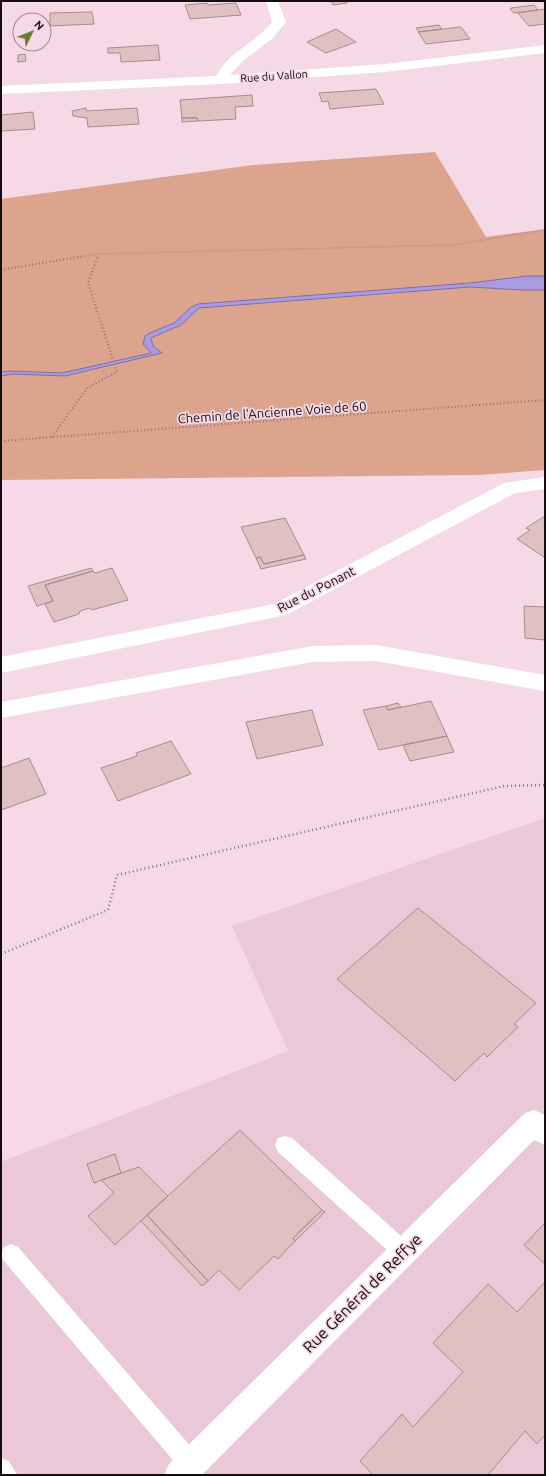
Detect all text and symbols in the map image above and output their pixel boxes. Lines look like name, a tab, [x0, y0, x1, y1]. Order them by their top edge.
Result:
north arrow	[12, 12, 52, 52]
text: N	[32, 18, 47, 32]
street label: Rue du Vallon	[240, 68, 308, 84]
street label: Chemin de l'Ancienne Voie de 60	[177, 398, 367, 426]
street label: Rue du Ponant	[275, 563, 357, 615]
street label: Rue Général de Reffye	[299, 1230, 425, 1356]

